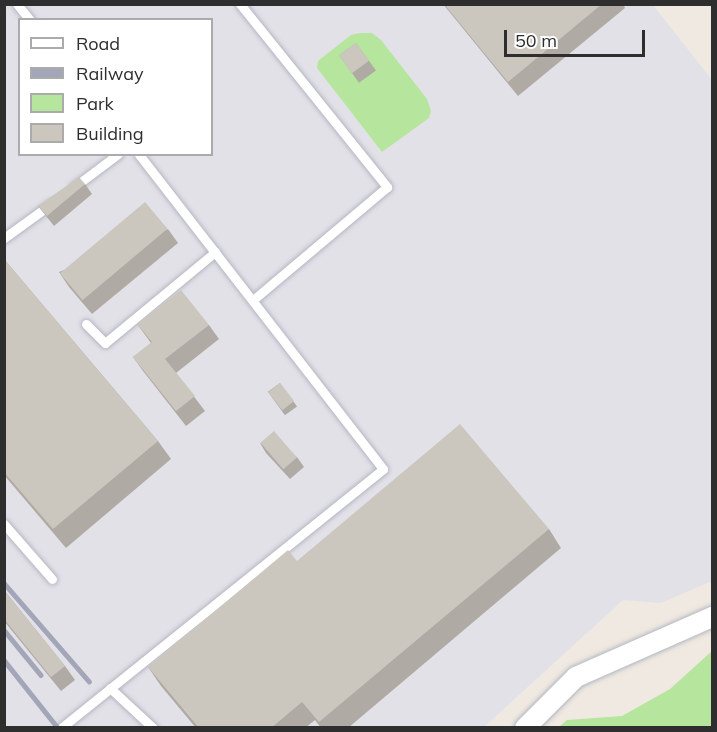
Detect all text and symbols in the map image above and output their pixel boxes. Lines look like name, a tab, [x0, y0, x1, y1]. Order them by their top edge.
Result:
legend	[18, 18, 213, 156]
scale bar	[507, 18, 648, 56]
text: 50 m	[515, 29, 557, 52]
text: Road	[76, 32, 120, 55]
text: Railway	[76, 62, 144, 85]
text: Park	[76, 92, 114, 115]
text: Building	[76, 122, 144, 145]

